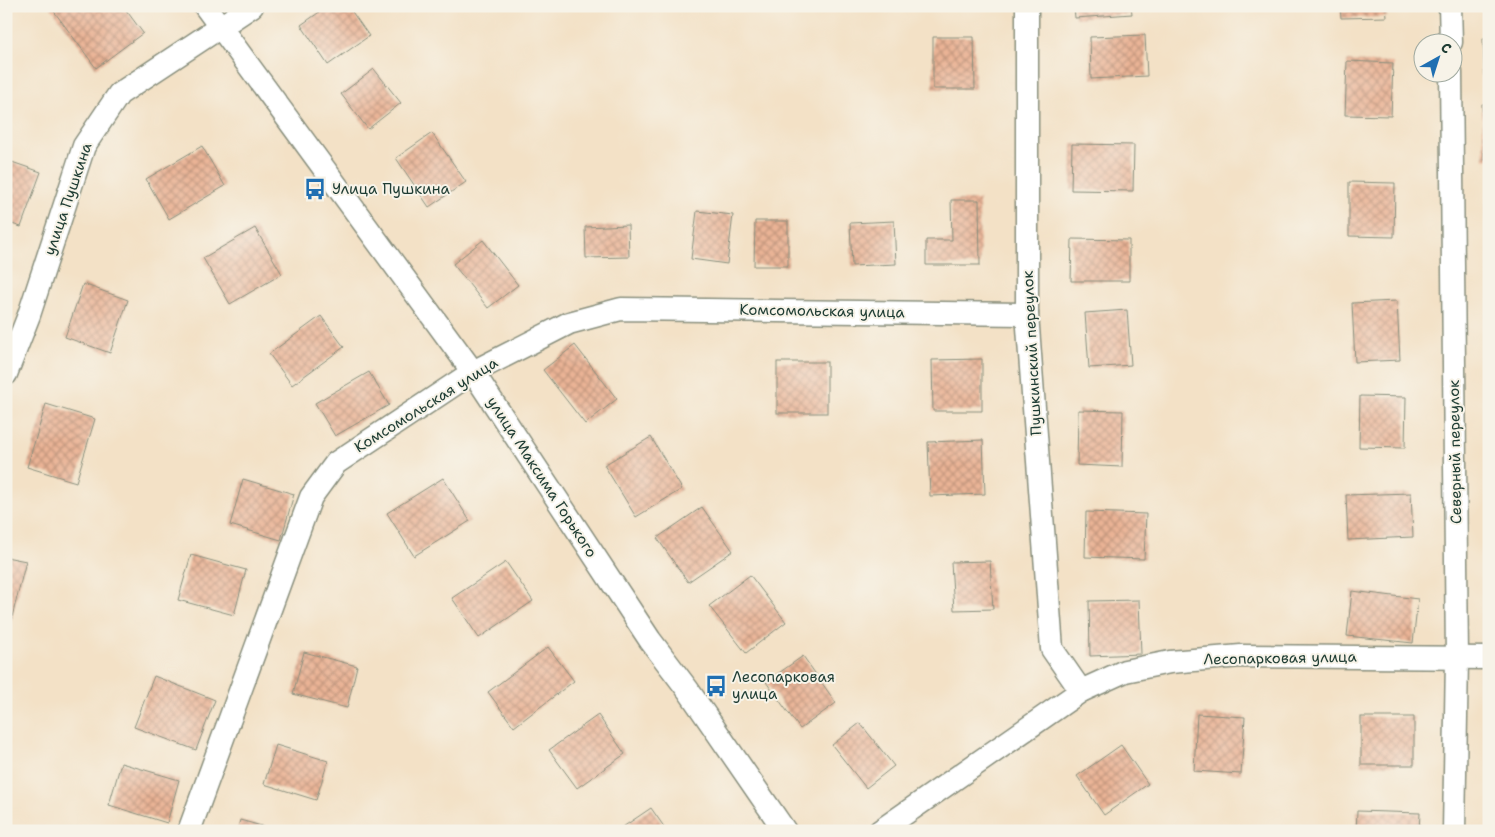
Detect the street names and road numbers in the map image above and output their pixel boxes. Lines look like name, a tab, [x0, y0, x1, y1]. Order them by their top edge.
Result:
street label: улица Пушкина	[39, 139, 97, 258]
street label: Пушкинский переулок	[1018, 270, 1046, 436]
street label: Комсомольская улица	[739, 300, 906, 322]
street label: Комсомольская улица	[351, 352, 502, 457]
street label: Северный переулок	[1444, 380, 1466, 524]
street label: улица Максима Горького	[482, 393, 602, 561]
street label: Лесопарковая улица	[1203, 647, 1357, 669]

